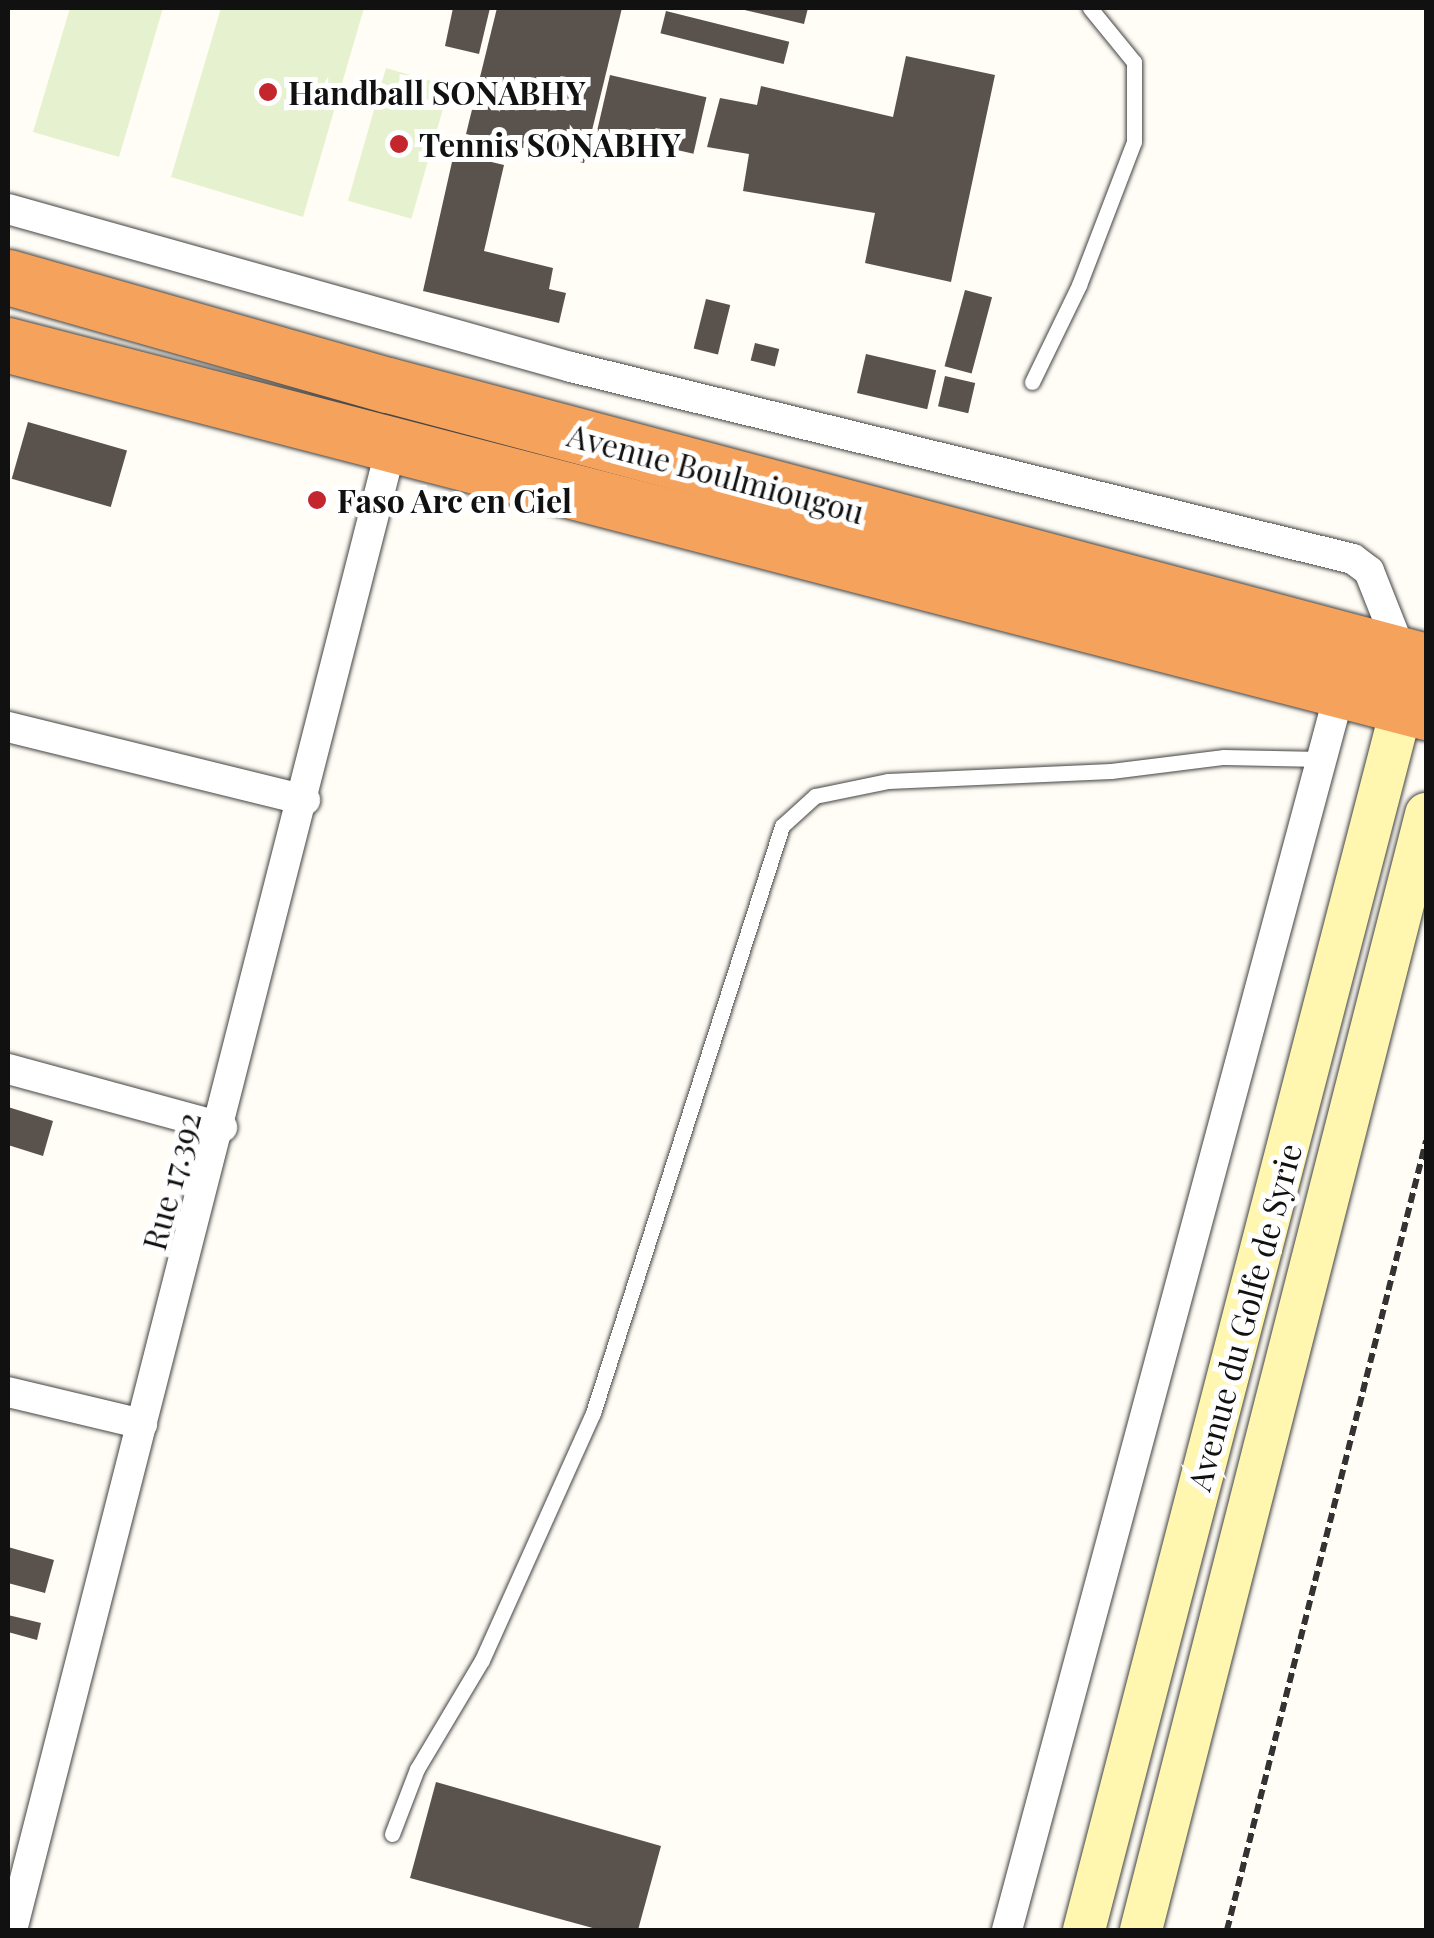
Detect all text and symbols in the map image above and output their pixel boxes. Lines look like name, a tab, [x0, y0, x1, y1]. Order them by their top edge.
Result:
place label: Handball SONABHY	[288, 73, 586, 111]
marker: Handball SONABHY	[257, 81, 279, 103]
place label: Tennis SONABHY	[419, 125, 681, 163]
marker: Tennis SONABHY	[388, 133, 410, 155]
street label: Avenue Boulmiougou	[564, 415, 868, 531]
place label: Faso Arc en Ciel	[337, 481, 573, 519]
marker: Faso Arc en Ciel	[306, 489, 328, 511]
street label: Rue 17.392	[134, 1108, 208, 1254]
street label: Avenue du Golfe de Syrie	[1179, 1139, 1309, 1495]

